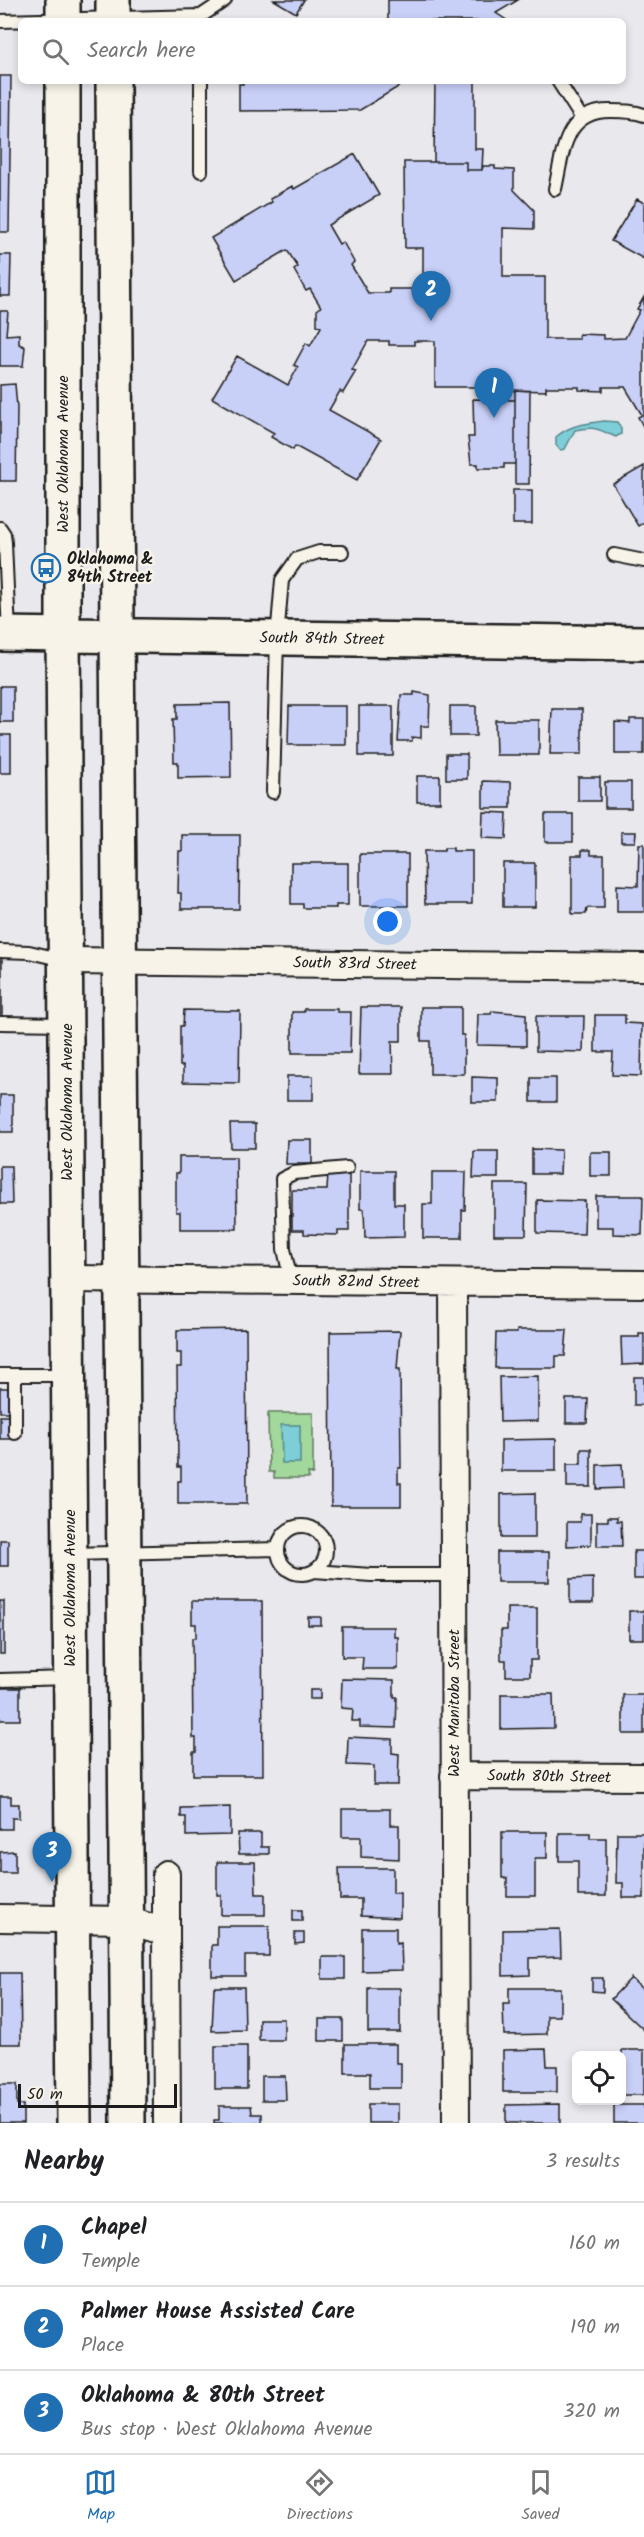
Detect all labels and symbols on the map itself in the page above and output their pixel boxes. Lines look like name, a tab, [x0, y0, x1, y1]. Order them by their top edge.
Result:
pin: 2	[412, 272, 450, 321]
pin: 1	[474, 368, 514, 418]
street label: West Oklahoma Avenue	[51, 375, 76, 533]
place label: Oklahoma & 84th Street	[67, 547, 154, 590]
bus stop icon: Oklahoma & 84th Street	[30, 552, 62, 584]
street label: South 84th Street	[259, 625, 385, 653]
your location	[373, 907, 402, 936]
street label: South 83rd Street	[293, 950, 418, 978]
street label: West Oklahoma Avenue	[55, 1023, 80, 1181]
street label: South 82nd Street	[292, 1268, 421, 1296]
street label: West Oklahoma Avenue	[58, 1509, 83, 1667]
street label: West Manitoba Street	[442, 1628, 467, 1777]
street label: South 80th Street	[487, 1763, 612, 1791]
pin: 3	[32, 1832, 72, 1882]
scale bar	[18, 2081, 177, 2108]

